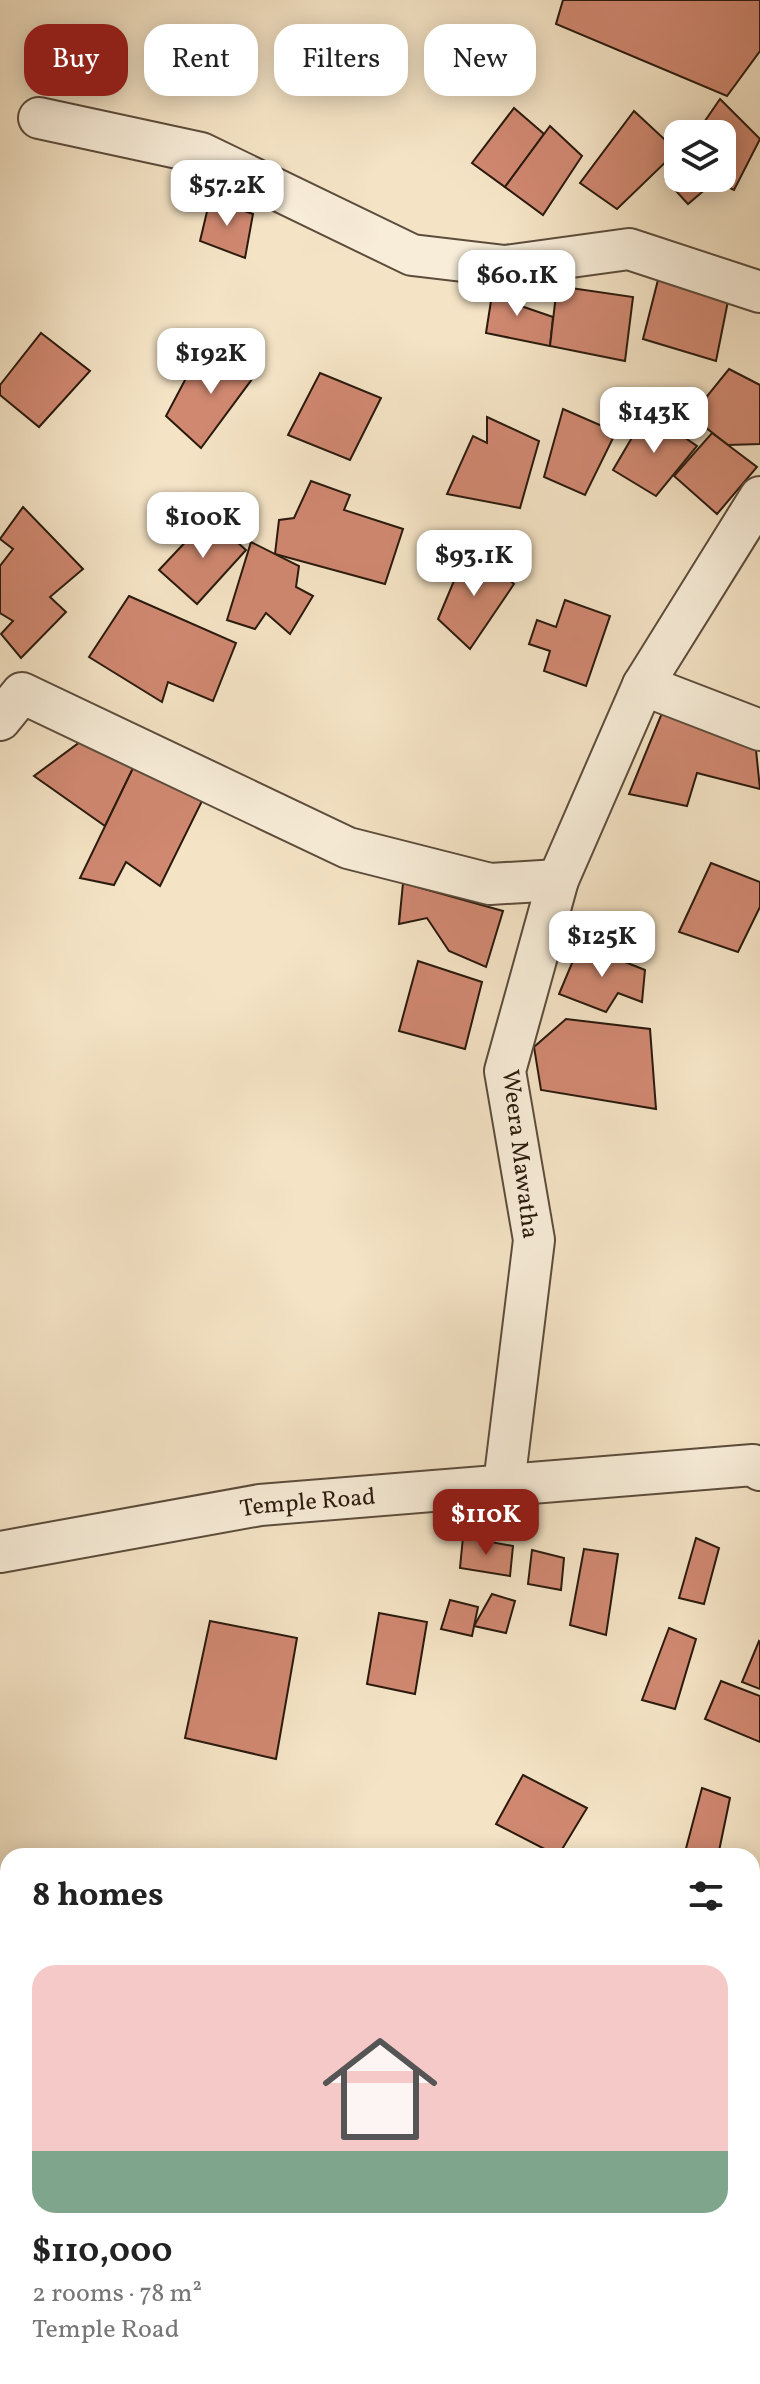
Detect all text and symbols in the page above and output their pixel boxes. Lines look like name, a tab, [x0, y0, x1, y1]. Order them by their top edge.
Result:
chip: Buy	[24, 24, 128, 96]
chip: Rent	[144, 24, 258, 96]
chip: Filters	[274, 24, 408, 96]
chip: New	[424, 24, 536, 96]
map controls	[664, 120, 736, 192]
button: layers	[664, 120, 736, 192]
pin: $57.2K	[162, 160, 292, 228]
text: $57.2K	[189, 168, 265, 204]
pin: $60.1K	[452, 250, 582, 318]
text: $60.1K	[476, 258, 558, 294]
pin: $192K	[155, 328, 267, 396]
text: $192K	[175, 336, 247, 372]
pin: $143K	[598, 387, 710, 455]
text: $143K	[618, 395, 690, 431]
pin: $100K	[147, 492, 259, 560]
text: $100K	[165, 500, 241, 536]
pin: $93.1K	[409, 530, 539, 598]
text: $93.1K	[435, 538, 513, 574]
pin: $125K	[546, 911, 658, 979]
text: $125K	[567, 919, 637, 955]
street label: Weera Mawatha	[492, 1068, 546, 1241]
street label: Temple Road	[237, 1481, 377, 1527]
pin: $110K	[430, 1489, 542, 1557]
text: $110K	[451, 1497, 521, 1533]
text: 8 homes	[32, 1873, 164, 1920]
icon: filters	[684, 1874, 728, 1918]
icon: home	[308, 2017, 452, 2161]
text: $110,000	[32, 2229, 173, 2276]
text: 2 rooms · 78 m²	[32, 2276, 202, 2312]
text: Temple Road	[32, 2312, 179, 2348]

